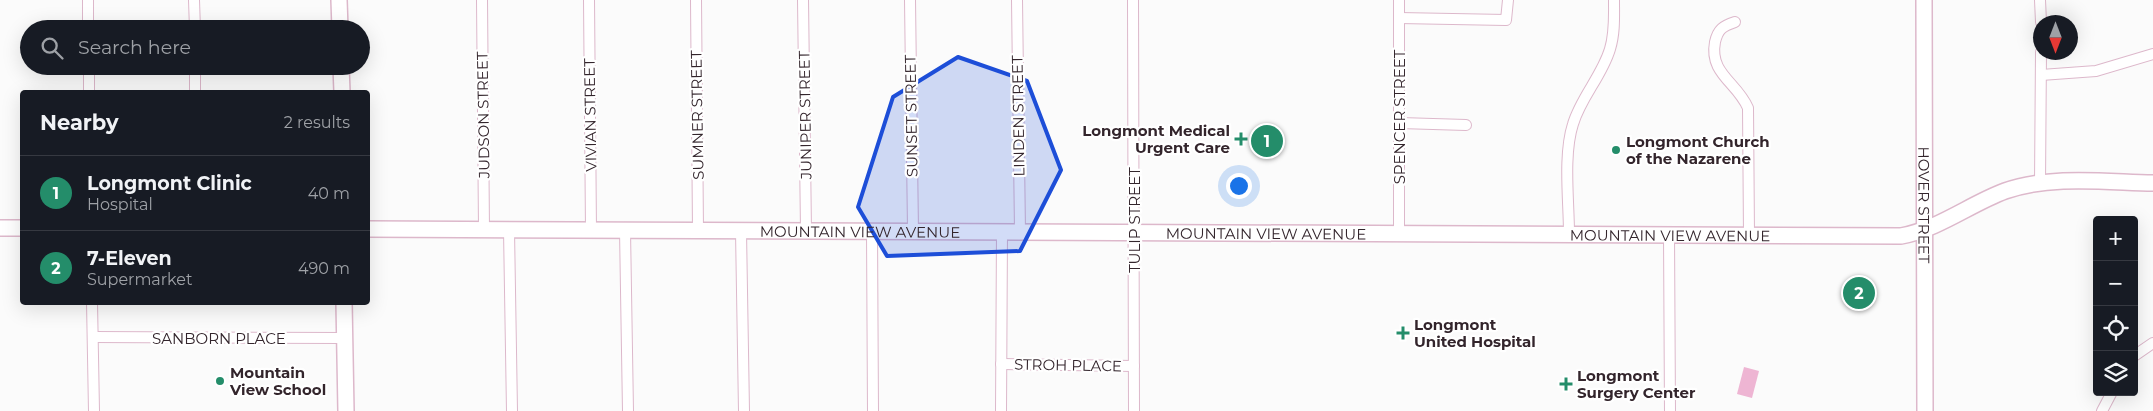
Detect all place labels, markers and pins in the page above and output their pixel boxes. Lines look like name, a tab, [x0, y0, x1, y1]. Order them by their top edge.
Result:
place label: Longmont Medical Urgent Care	[1082, 121, 1230, 157]
pin: 1	[1251, 122, 1283, 160]
marker: Longmont Medical Urgent Care	[1234, 132, 1248, 146]
place label: Longmont Church of the Nazarene	[1626, 132, 1770, 168]
marker: Longmont Church of the Nazarene	[1610, 144, 1622, 156]
pin: 2	[1843, 274, 1875, 312]
place label: Longmont United Hospital	[1414, 315, 1536, 351]
marker: Longmont United Hospital	[1396, 326, 1410, 340]
place label: Mountain View School	[229, 363, 326, 399]
place label: Longmont Surgery Center	[1577, 366, 1696, 402]
marker: Mountain View School	[214, 375, 226, 387]
marker: Longmont Surgery Center	[1559, 377, 1573, 391]

